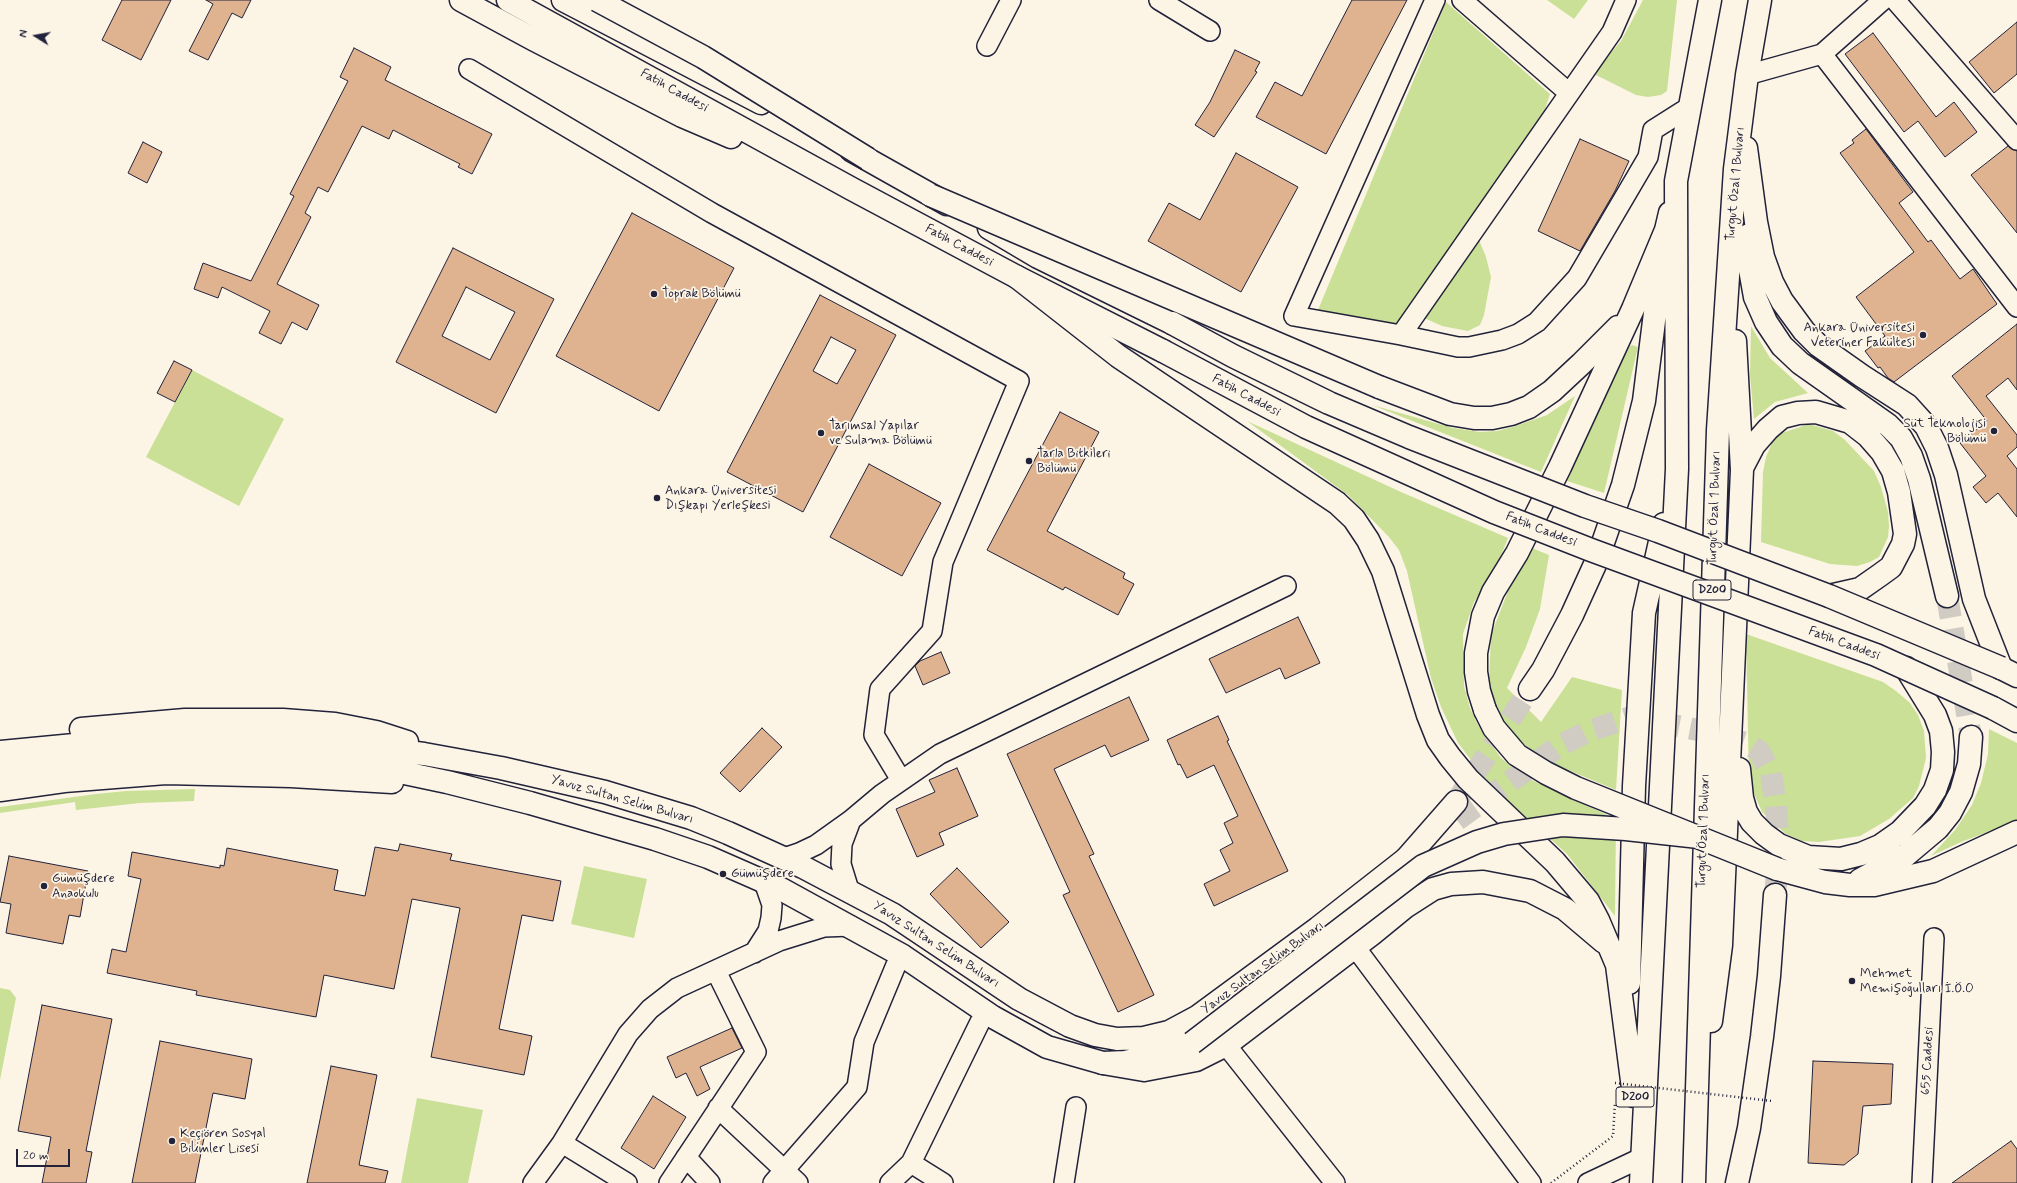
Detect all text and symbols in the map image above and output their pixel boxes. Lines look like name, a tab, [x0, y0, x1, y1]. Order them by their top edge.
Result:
north arrow	[16, 16, 56, 56]
text: N	[17, 29, 32, 39]
street label: Fatih Caddesi	[637, 66, 711, 116]
street label: Turgut Özal 1 Bulvarı	[1723, 126, 1749, 242]
street label: Fatih Caddesi	[922, 221, 996, 271]
place label: Toprak Bölümü	[662, 286, 741, 302]
marker: Toprak Bölümü	[649, 289, 659, 299]
place label: Ankara Üniversitesi Veteriner Fakültesi	[1804, 320, 1915, 351]
marker: Ankara Üniversitesi Veteriner Fakültesi	[1918, 330, 1928, 340]
street label: Fatih Caddesi	[1209, 371, 1283, 421]
place label: Süt Teknolojisi Bölümü	[1903, 416, 1986, 447]
place label: Tarımsal Yapılar ve Sulama Bölümü	[829, 418, 932, 449]
marker: Süt Teknolojisi Bölümü	[1989, 426, 1999, 436]
marker: Tarımsal Yapılar ve Sulama Bölümü	[816, 428, 826, 438]
place label: Tarla Bitkileri Bölümü	[1037, 446, 1110, 477]
street label: Turgut Özal 1 Bulvarı	[1705, 450, 1725, 566]
marker: Tarla Bitkileri Bölümü	[1024, 456, 1034, 466]
place label: Ankara Üniversitesi Dışkapı Yerleşkesi	[665, 483, 776, 514]
marker: Ankara Üniversitesi Dışkapı Yerleşkesi	[652, 493, 662, 503]
street label: Fatih Caddesi	[1503, 509, 1579, 551]
road number: D200	[1693, 580, 1731, 600]
street label: Fatih Caddesi	[1806, 624, 1882, 664]
street label: Yavuz Sultan Selim Bulvarı	[549, 772, 695, 828]
street label: Turgut Özal 1 Bulvarı	[1694, 773, 1714, 889]
place label: Gümüşdere	[731, 866, 793, 882]
marker: Gümüşdere	[718, 869, 728, 879]
place label: Gümüşdere Anaokulu	[52, 871, 114, 902]
marker: Gümüşdere Anaokulu	[39, 881, 49, 891]
street label: Yavuz Sultan Selim Bulvarı	[870, 898, 1002, 992]
street label: Yavuz Sultan Selim Bulvarı	[1199, 918, 1327, 1018]
place label: Mehmet Memişoğulları İ.Ö.O	[1860, 966, 1974, 997]
marker: Mehmet Memişoğulları İ.Ö.O	[1847, 976, 1857, 986]
street label: 655 Caddesi	[1918, 1026, 1938, 1096]
road number: D200	[1616, 1087, 1654, 1107]
place label: Keçiören Sosyal Bilimler Lisesi	[180, 1126, 266, 1157]
marker: Keçiören Sosyal Bilimler Lisesi	[167, 1136, 177, 1146]
scale bar	[18, 1141, 72, 1167]
text: 20 m	[23, 1148, 49, 1164]

